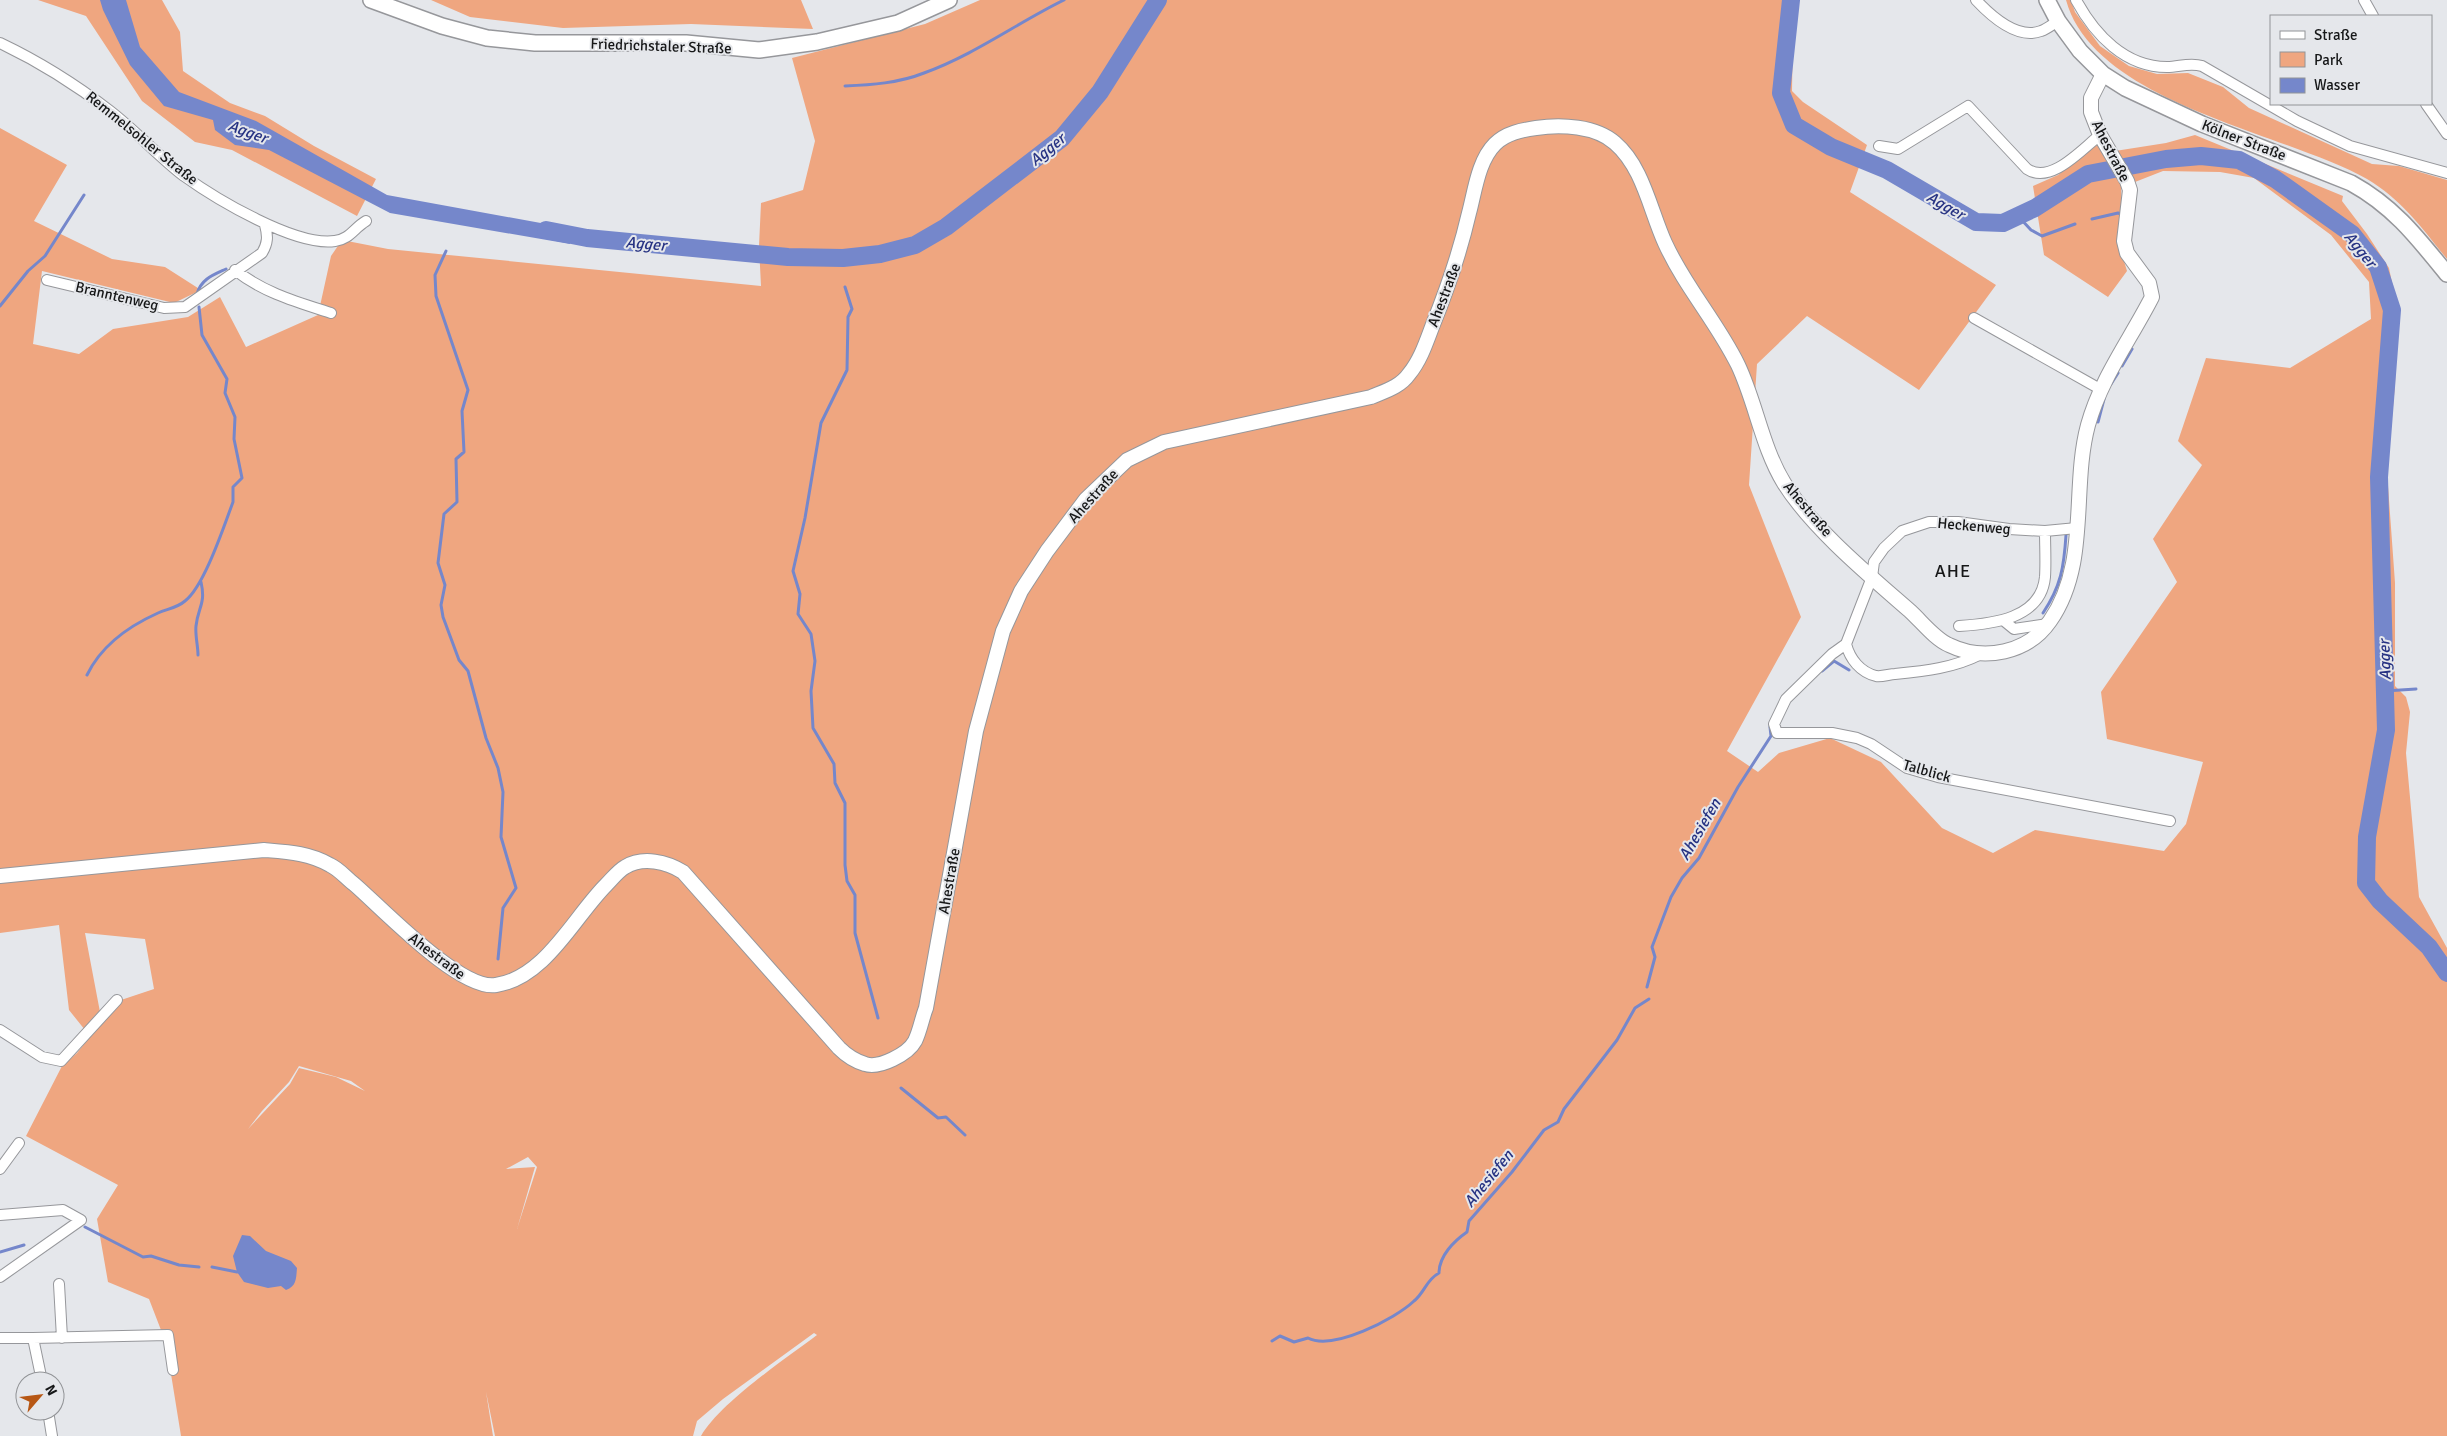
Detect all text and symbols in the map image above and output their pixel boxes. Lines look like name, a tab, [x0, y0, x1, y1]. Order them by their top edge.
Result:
legend	[2270, 15, 2432, 105]
text: Straße	[2314, 26, 2358, 44]
street label: Friedrichstaler Straße	[590, 35, 732, 57]
text: Park	[2314, 51, 2343, 69]
text: Wasser	[2314, 76, 2360, 94]
street label: Remmelsohler Straße	[82, 87, 202, 189]
water label: Agger	[225, 116, 272, 149]
street label: Kölner Straße	[2199, 116, 2289, 164]
street label: Ahestraße	[2088, 117, 2134, 185]
water label: Agger	[1026, 128, 1071, 170]
water label: Agger	[1923, 187, 1970, 226]
water label: Agger	[2340, 228, 2382, 273]
water label: Agger	[625, 232, 669, 256]
street label: Ahestraße	[1424, 261, 1464, 329]
street label: Branntenweg	[74, 278, 160, 314]
street label: Ahestraße	[1064, 465, 1122, 527]
street label: Ahestraße	[1780, 478, 1836, 540]
street label: Heckenweg	[1937, 514, 2011, 538]
district label: AHE	[1935, 560, 1971, 582]
water label: Agger	[2374, 637, 2396, 681]
street label: Talblick	[1901, 756, 1954, 787]
water label: Ahesiefen	[1674, 794, 1726, 864]
street label: Ahestraße	[934, 847, 964, 915]
street label: Ahestraße	[405, 929, 469, 983]
water label: Ahesiefen	[1460, 1145, 1519, 1211]
north arrow	[15, 1371, 65, 1421]
text: N	[41, 1382, 61, 1398]

